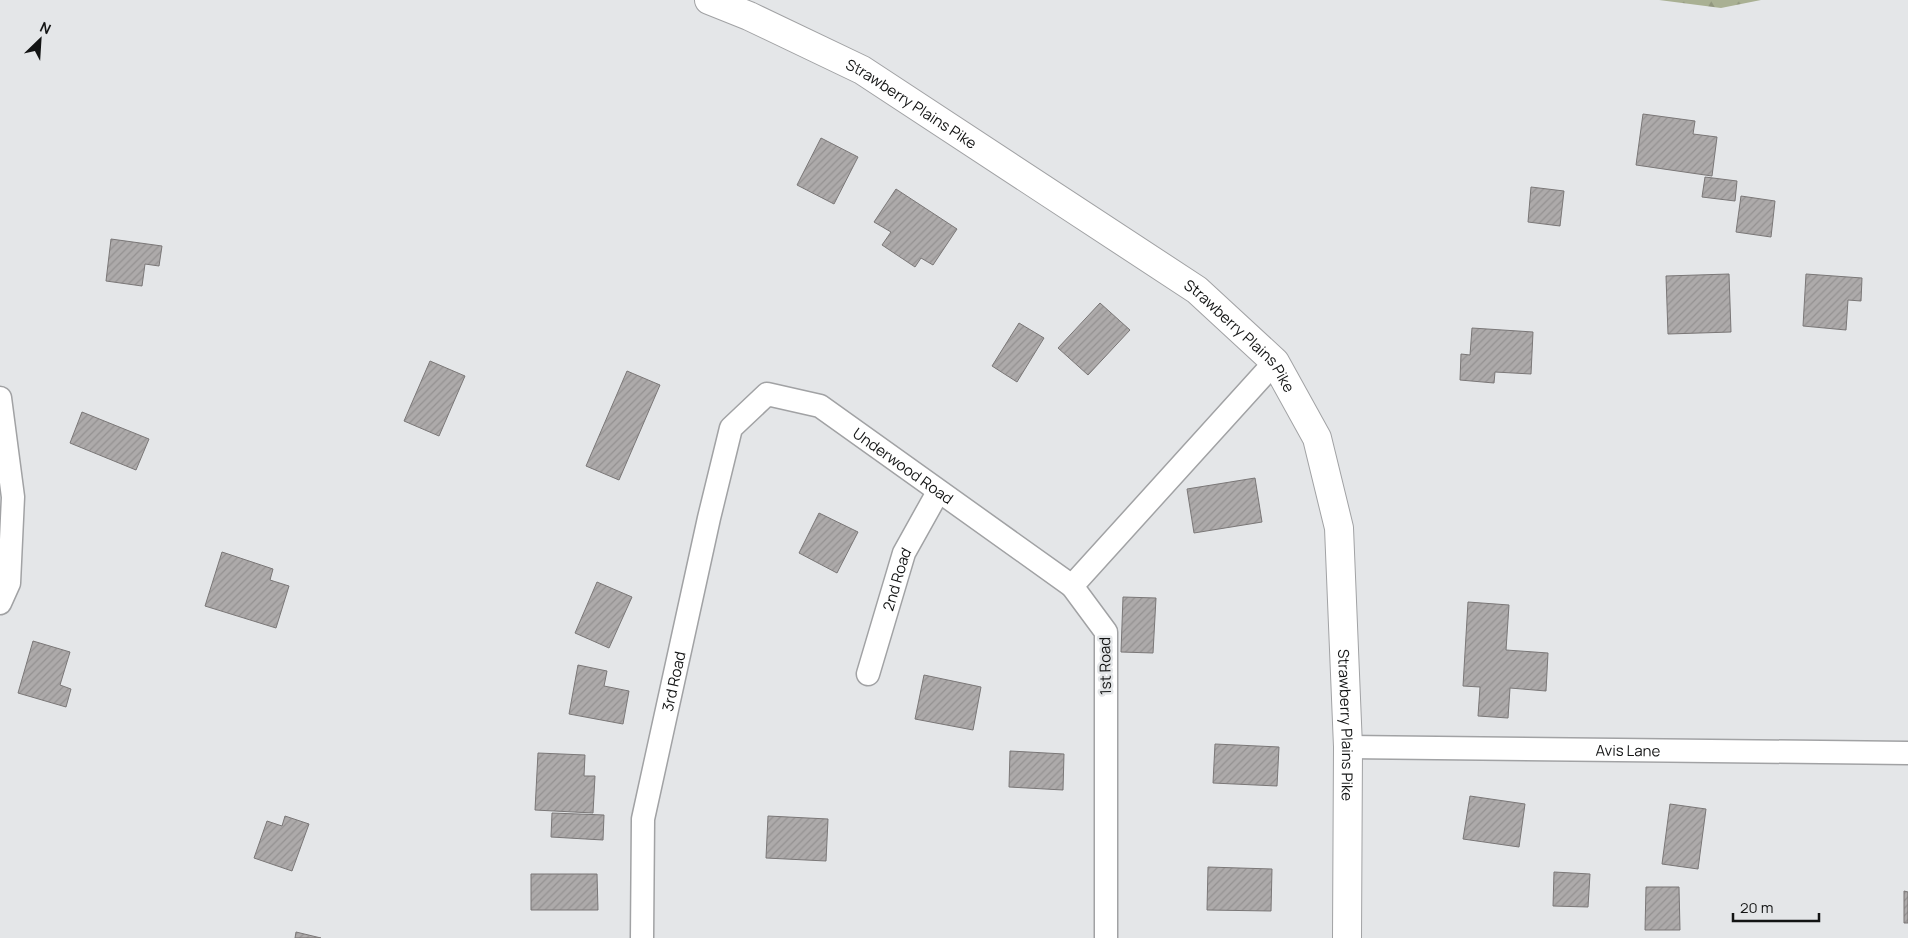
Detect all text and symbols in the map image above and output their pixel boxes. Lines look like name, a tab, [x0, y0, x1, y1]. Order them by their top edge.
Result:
north arrow	[15, 15, 65, 65]
text: N	[37, 17, 54, 39]
street label: Strawberry Plains Pike	[843, 53, 981, 153]
street label: Strawberry Plains Pike	[1180, 274, 1300, 396]
street label: Underwood Road	[849, 422, 958, 509]
street label: 2nd Road	[877, 543, 916, 613]
street label: 1st Road	[1094, 637, 1116, 695]
street label: 3rd Road	[656, 649, 690, 713]
street label: Strawberry Plains Pike	[1333, 649, 1359, 801]
street label: Avis Lane	[1596, 739, 1661, 761]
scale bar	[1733, 890, 1819, 922]
text: 20 m	[1740, 897, 1773, 918]

